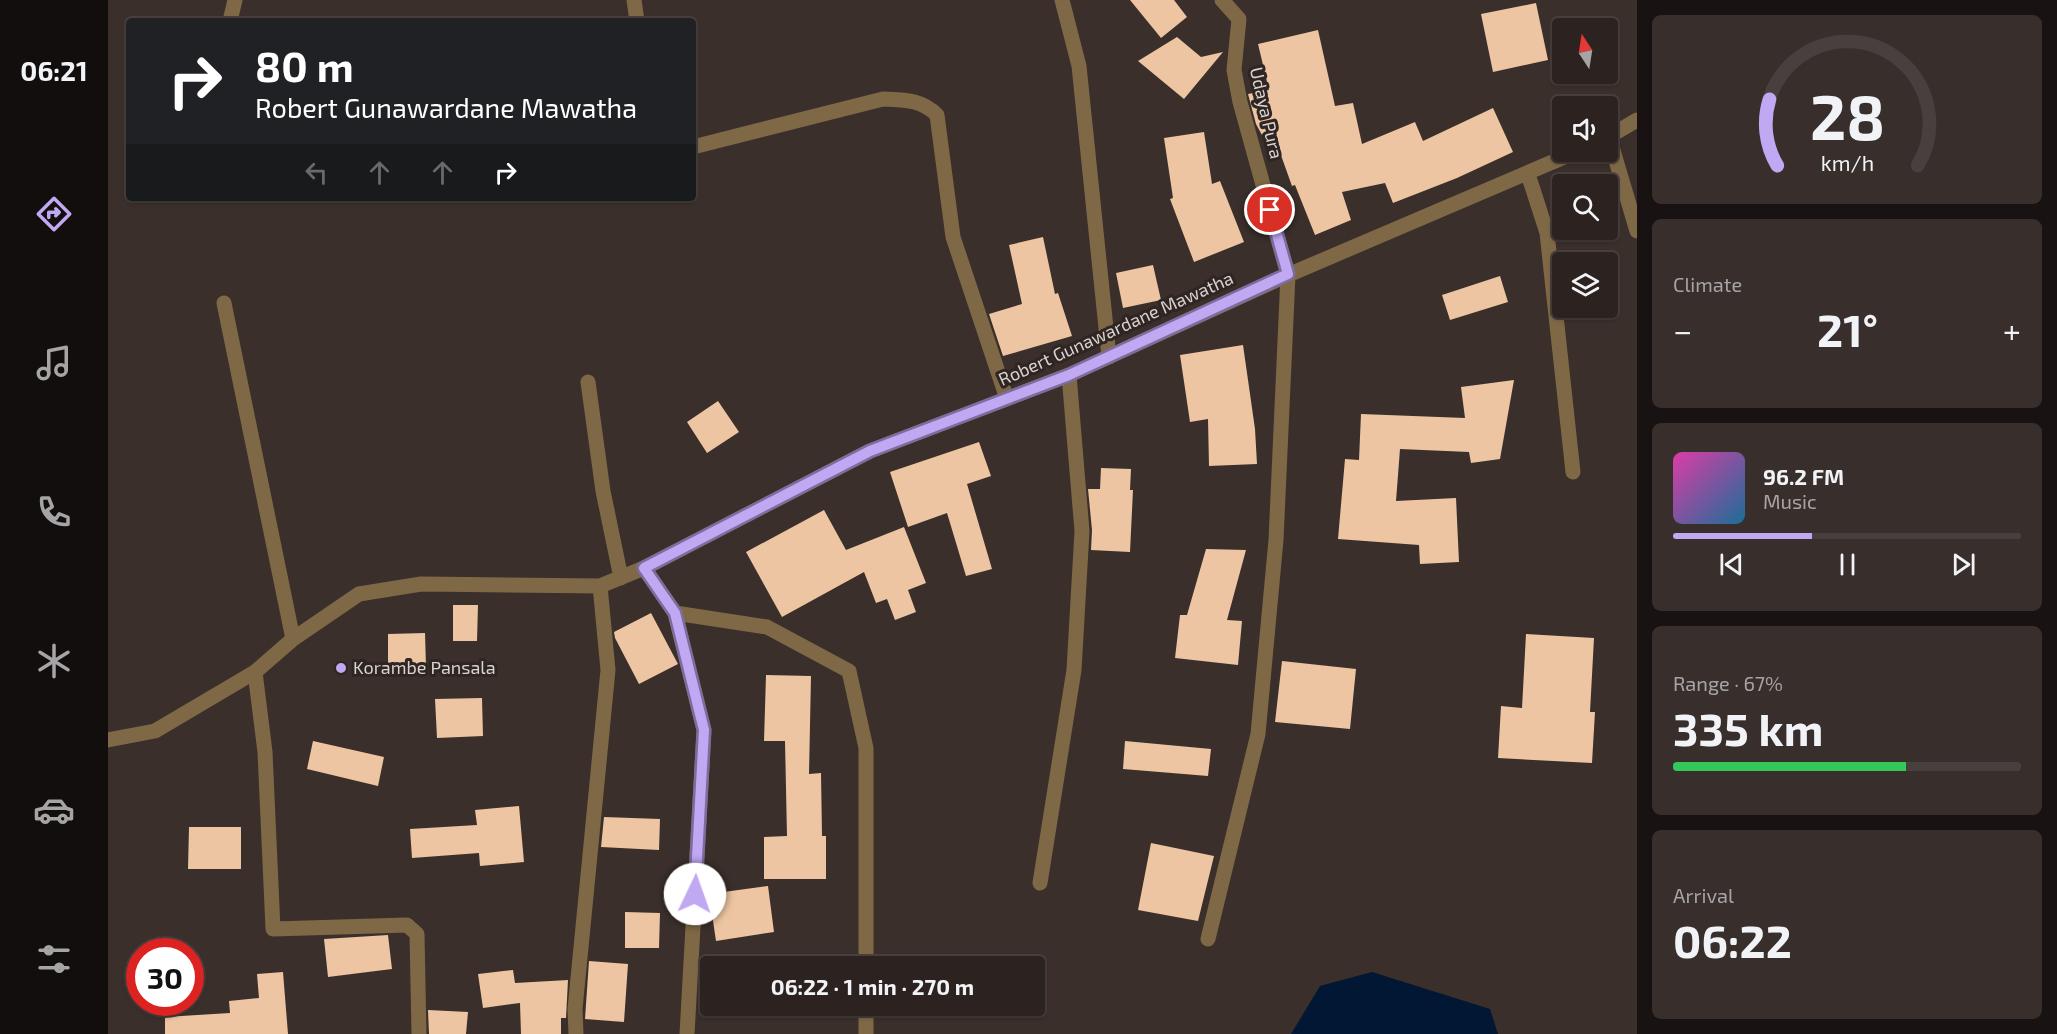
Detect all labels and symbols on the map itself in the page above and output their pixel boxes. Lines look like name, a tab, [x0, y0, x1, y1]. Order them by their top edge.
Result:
north arrow	[1552, 18, 1618, 84]
street label: Udaya Pura	[1246, 65, 1288, 161]
pin	[1244, 184, 1295, 235]
street label: Robert Gunawardane Mawatha	[995, 266, 1236, 390]
place label: Korambe Pansala	[353, 656, 496, 678]
marker: Korambe Pansala	[334, 661, 348, 675]
position arrow	[663, 862, 727, 926]
speed limit sign: 30	[126, 938, 204, 1016]

